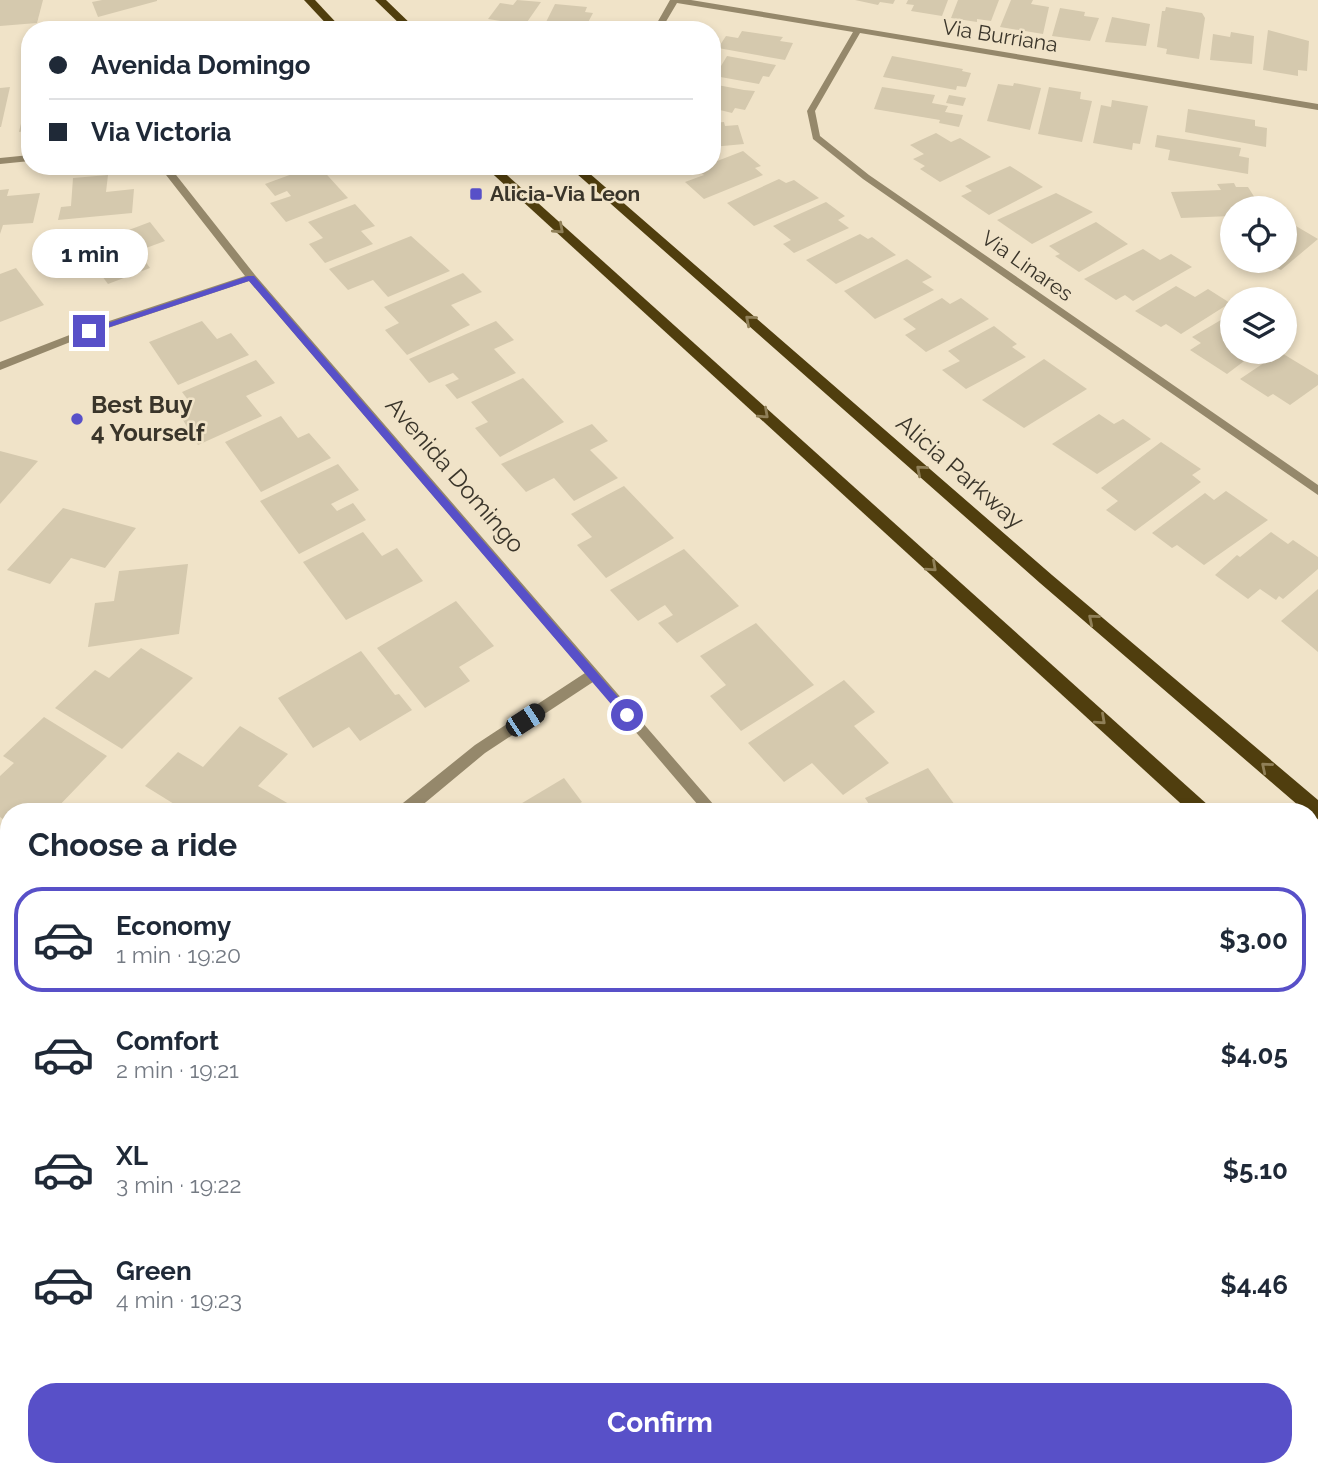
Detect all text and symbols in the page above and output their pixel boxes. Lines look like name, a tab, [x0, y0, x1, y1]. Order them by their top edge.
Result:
street label: Via Burriana	[941, 14, 1060, 57]
text: Avenida Domingo	[91, 50, 310, 80]
text: Via Victoria	[91, 117, 232, 147]
place label: Alicia-Via Leon	[490, 181, 640, 206]
marker: Alicia-Via Leon	[468, 186, 484, 202]
map controls	[1220, 196, 1297, 364]
button: locate	[1220, 196, 1297, 273]
one-way arrow	[551, 220, 564, 233]
street label: Via Linares	[977, 225, 1078, 306]
callout: 1 min	[31, 230, 147, 278]
text: 1 min	[61, 240, 119, 267]
button: layers	[1220, 287, 1297, 364]
route end	[73, 315, 105, 347]
one-way arrow	[745, 316, 758, 328]
place label: Best Buy 4 Yourself	[91, 390, 206, 447]
street label: Avenida Domingo	[380, 391, 531, 559]
one-way arrow	[756, 406, 769, 418]
street label: Alicia Parkway	[891, 408, 1030, 535]
marker: Best Buy 4 Yourself	[69, 411, 85, 427]
one-way arrow	[916, 466, 929, 478]
one-way arrow	[924, 559, 937, 571]
one-way arrow	[1088, 615, 1101, 627]
route start	[611, 699, 643, 731]
car	[502, 700, 549, 740]
one-way arrow	[1093, 711, 1106, 724]
one-way arrow	[1261, 762, 1274, 775]
text: Choose a ride	[28, 826, 237, 863]
icon: car	[32, 908, 95, 971]
text: Economy	[116, 911, 231, 941]
text: $3.00	[1219, 925, 1288, 955]
text: 1 min · 19:20	[116, 941, 241, 968]
icon: car	[32, 1023, 95, 1086]
text: Comfort	[116, 1026, 219, 1056]
text: $4.05	[1220, 1040, 1288, 1070]
text: 2 min · 19:21	[116, 1056, 239, 1083]
icon: car	[32, 1138, 95, 1201]
text: XL	[116, 1141, 148, 1171]
text: $5.10	[1222, 1155, 1288, 1185]
text: 3 min · 19:22	[116, 1171, 241, 1198]
icon: car	[32, 1253, 95, 1316]
text: Green	[116, 1256, 192, 1286]
text: $4.46	[1220, 1270, 1288, 1300]
text: 4 min · 19:23	[116, 1286, 242, 1313]
button: Confirm	[28, 1383, 1292, 1463]

